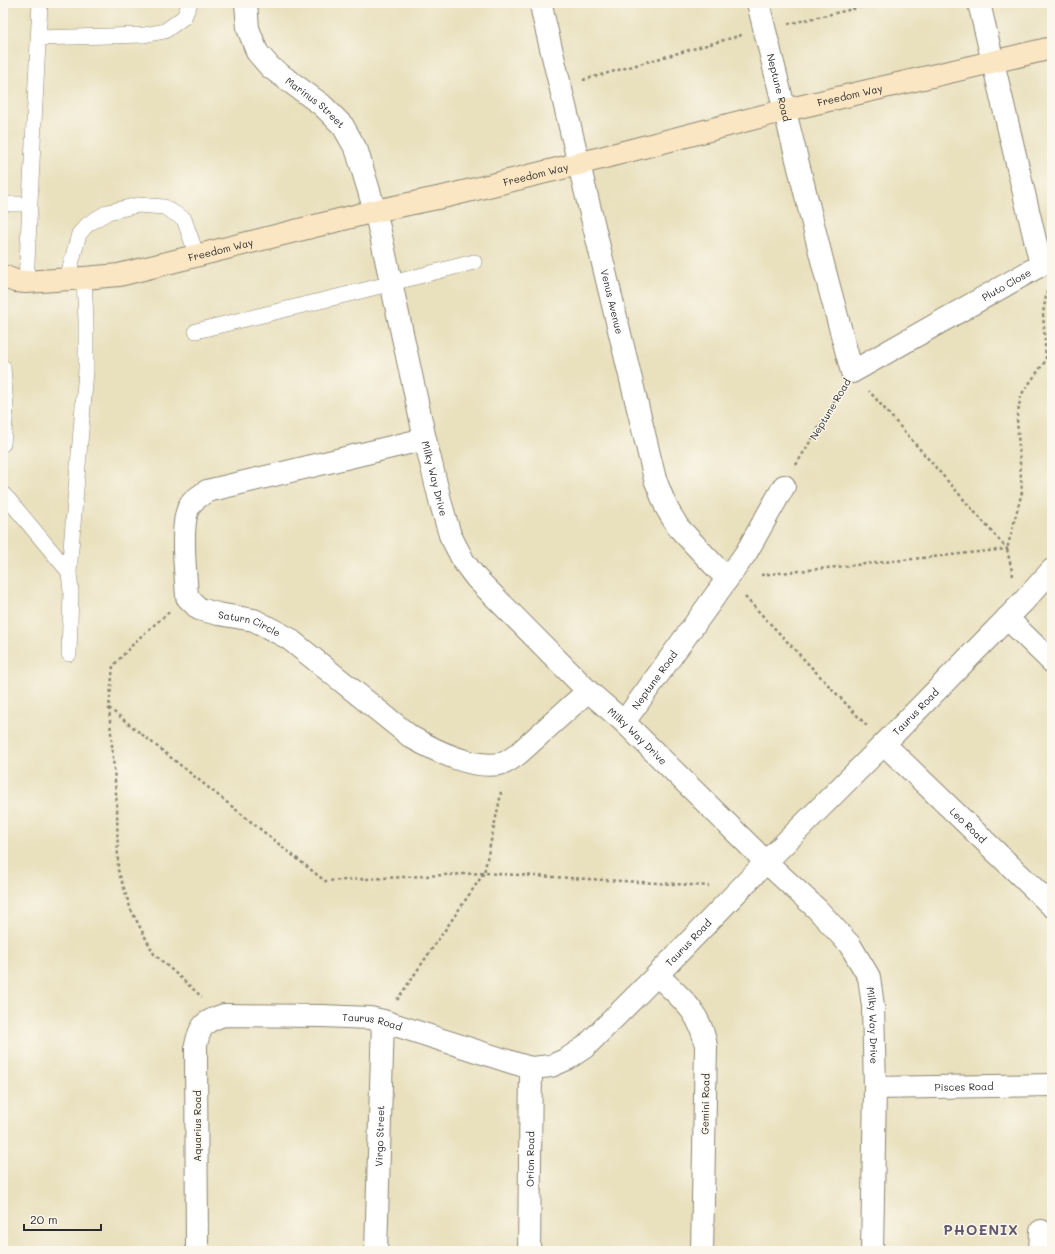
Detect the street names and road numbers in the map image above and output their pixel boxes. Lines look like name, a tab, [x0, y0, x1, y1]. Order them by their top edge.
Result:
street label: Neptune Road	[764, 52, 794, 123]
street label: Marinus Street	[283, 74, 348, 131]
street label: Freedom Way	[816, 81, 884, 110]
street label: Freedom Way	[502, 160, 570, 189]
street label: Freedom Way	[186, 235, 255, 264]
street label: Pluto Close	[979, 265, 1033, 304]
street label: Venus Avenue	[598, 268, 627, 336]
street label: Neptune Road	[806, 376, 854, 442]
street label: Milky Way Drive	[419, 439, 451, 518]
street label: Saturn Circle	[217, 607, 283, 640]
street label: Neptune Road	[628, 648, 680, 712]
street label: Taurus Road	[889, 685, 942, 738]
street label: Milky Way Drive	[605, 704, 670, 768]
street label: Leo Road	[947, 804, 989, 846]
street label: Taurus Road	[662, 916, 714, 969]
street label: Milky Way Drive	[863, 986, 881, 1064]
street label: Taurus Road	[342, 1010, 404, 1034]
street label: Gemini Road	[697, 1073, 713, 1135]
street label: Pisces Road	[934, 1079, 994, 1094]
street label: Aquarius Road	[190, 1090, 204, 1162]
street label: Virgo Street	[372, 1105, 387, 1167]
street label: Orion Road	[523, 1131, 537, 1187]

